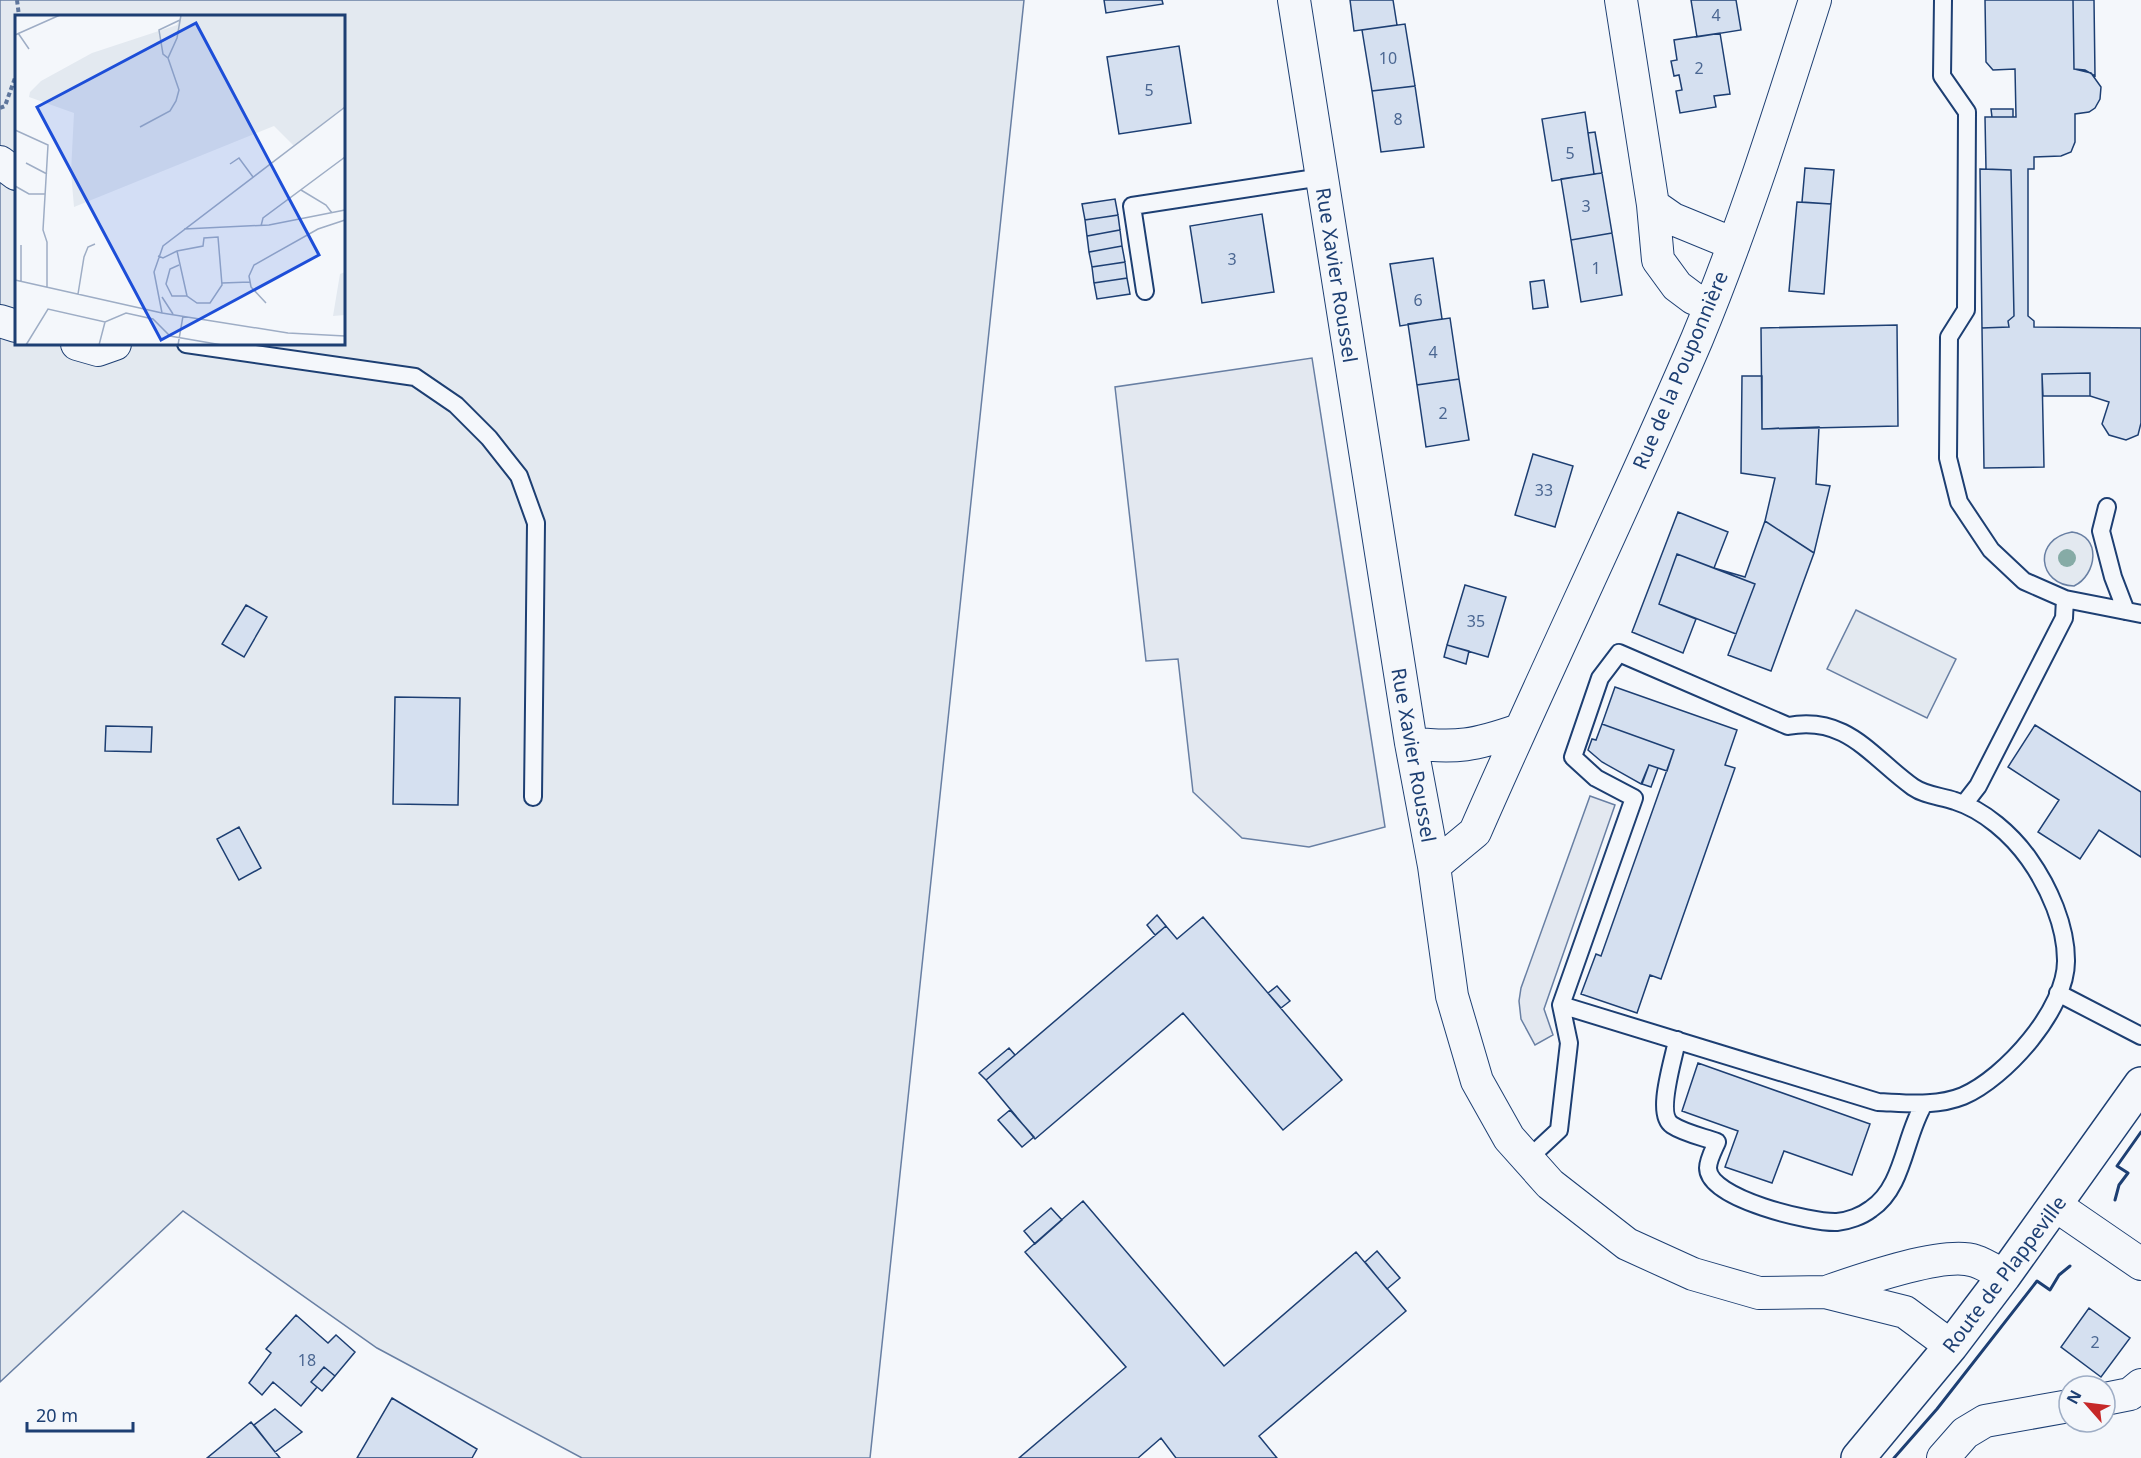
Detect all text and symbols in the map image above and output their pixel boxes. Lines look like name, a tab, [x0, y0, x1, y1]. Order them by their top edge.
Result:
house number: 4	[1711, 4, 1721, 26]
inset map	[15, 15, 345, 345]
house number: 10	[1379, 47, 1397, 69]
house number: 2	[1694, 57, 1704, 79]
house number: 5	[1144, 79, 1154, 101]
house number: 8	[1393, 108, 1403, 130]
house number: 5	[1565, 142, 1575, 164]
street label: Rue Xavier Roussel	[1310, 186, 1364, 364]
house number: 3	[1581, 195, 1591, 217]
house number: 3	[1227, 248, 1237, 270]
house number: 1	[1591, 257, 1601, 279]
street label: Rue de la Pouponnière	[1626, 267, 1734, 473]
house number: 6	[1413, 289, 1423, 311]
house number: 4	[1428, 341, 1438, 363]
house number: 2	[1438, 402, 1448, 424]
house number: 33	[1535, 479, 1553, 501]
house number: 35	[1467, 610, 1485, 632]
street label: Rue Xavier Roussel	[1385, 666, 1443, 844]
street label: Route de Plappeville	[1936, 1190, 2072, 1358]
house number: 2	[2090, 1331, 2100, 1353]
house number: 18	[298, 1349, 316, 1371]
north arrow	[2057, 1374, 2117, 1434]
text: N	[2061, 1386, 2087, 1408]
scale bar	[27, 1395, 134, 1433]
text: 20 m	[36, 1403, 78, 1427]

